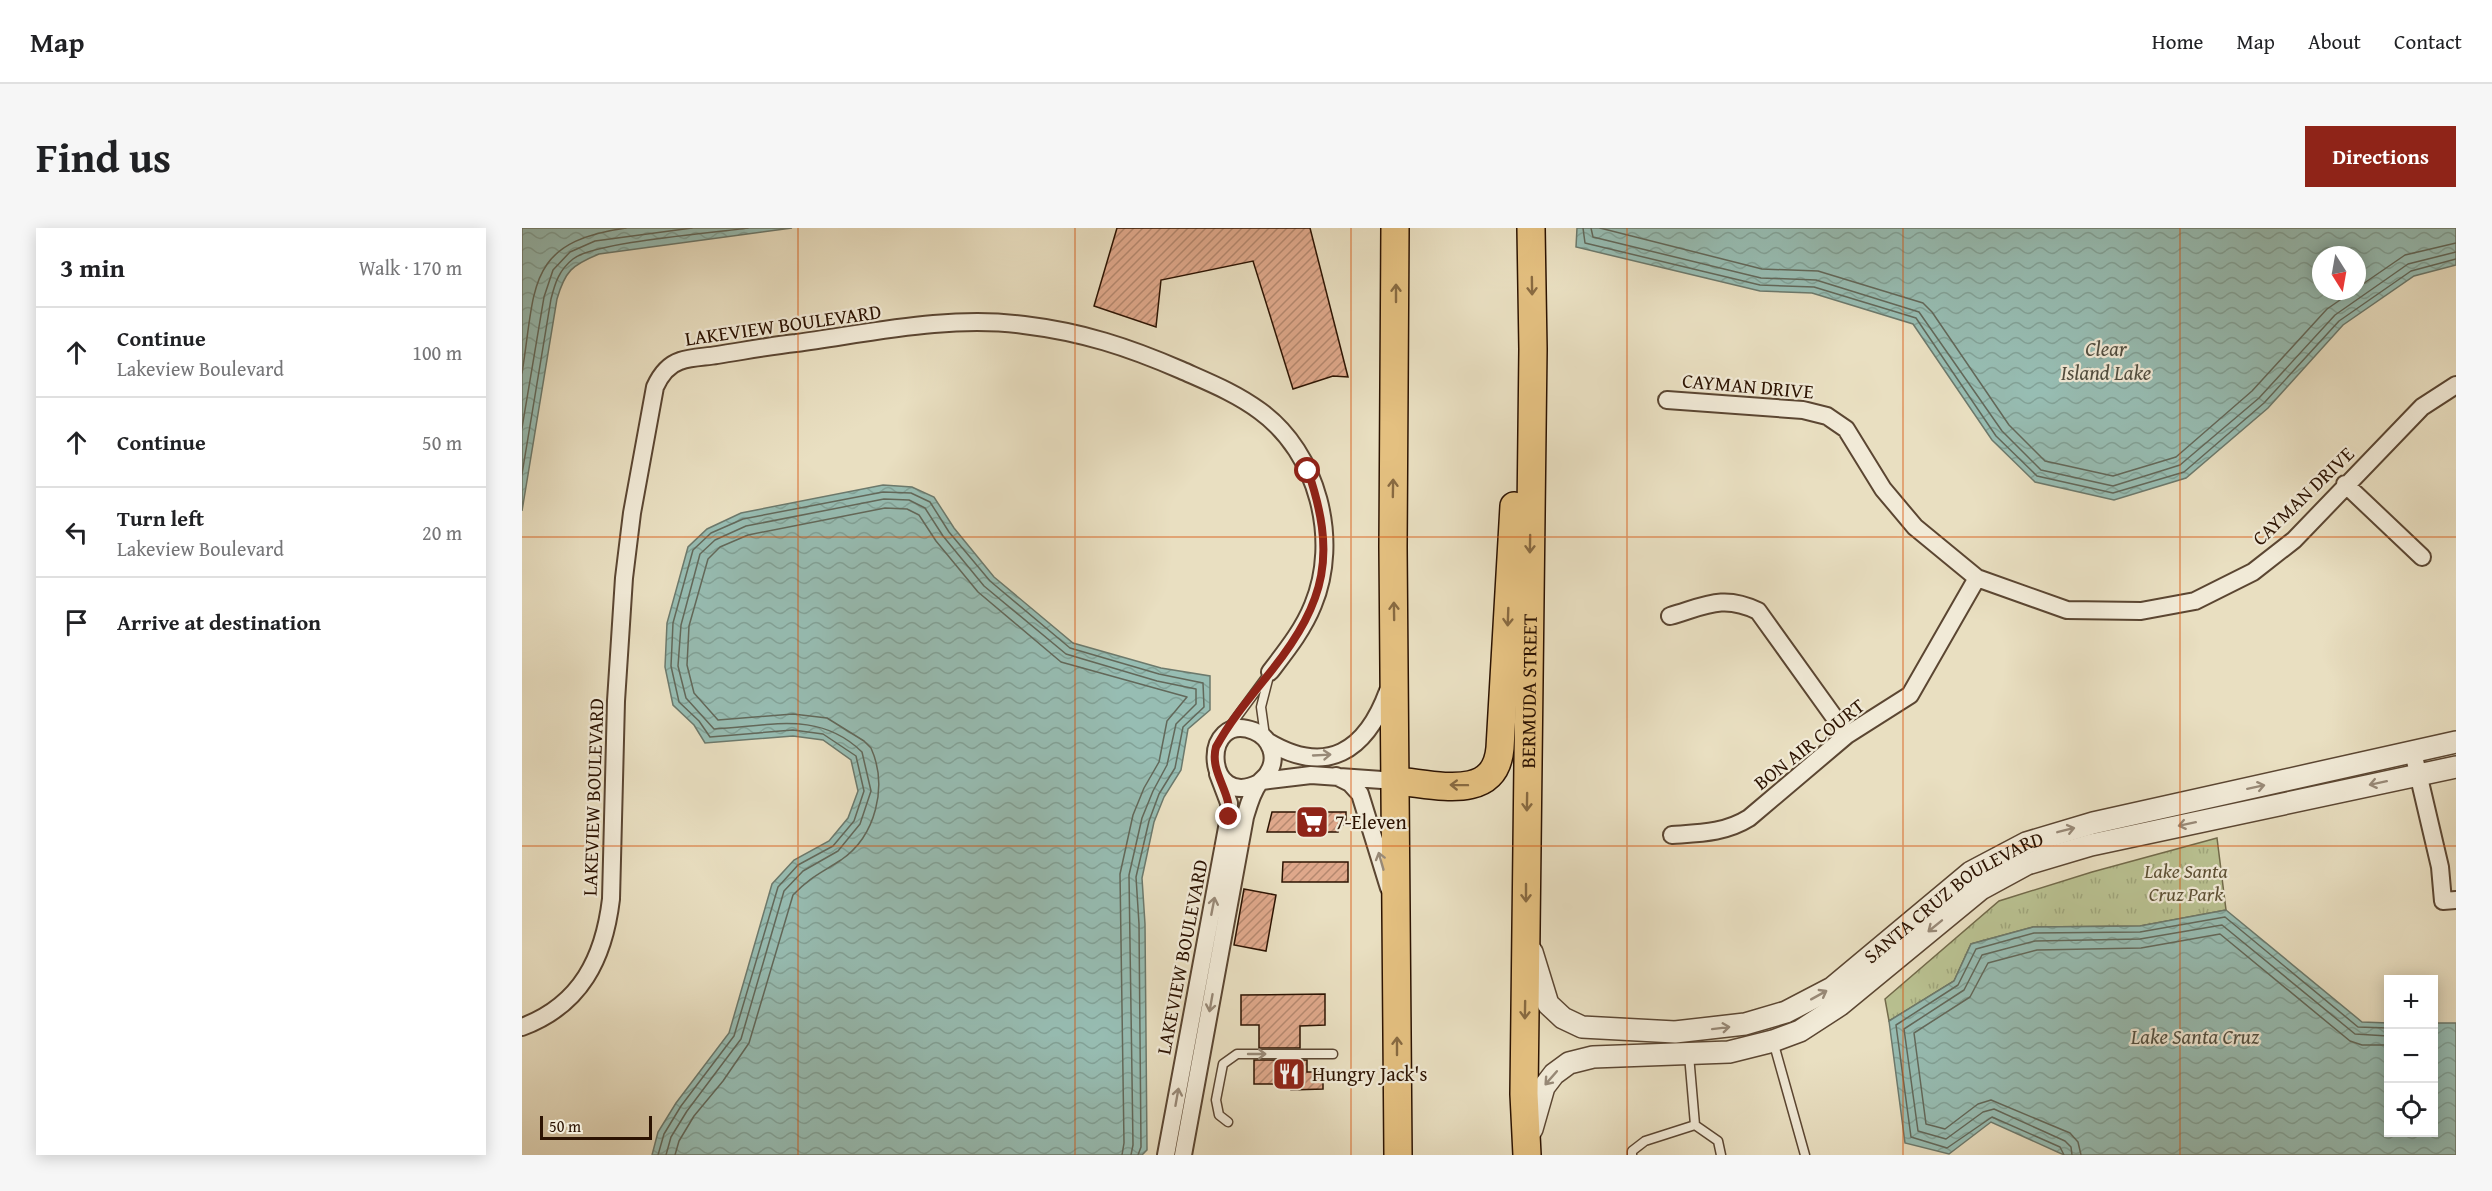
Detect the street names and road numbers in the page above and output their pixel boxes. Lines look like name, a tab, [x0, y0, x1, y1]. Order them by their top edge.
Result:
street label: LAKEVIEW BOULEVARD	[683, 296, 883, 353]
street label: CAYMAN DRIVE	[1681, 365, 1815, 406]
street label: CAYMAN DRIVE	[2245, 439, 2360, 552]
street label: BERMUDA STREET	[1513, 614, 1544, 769]
street label: BON AIR COURT	[1747, 691, 1870, 796]
street label: LAKEVIEW BOULEVARD	[575, 698, 610, 896]
street label: SANTA CRUZ BOULEVARD	[1857, 824, 2047, 970]
street label: LAKEVIEW BOULEVARD	[1148, 857, 1215, 1057]

